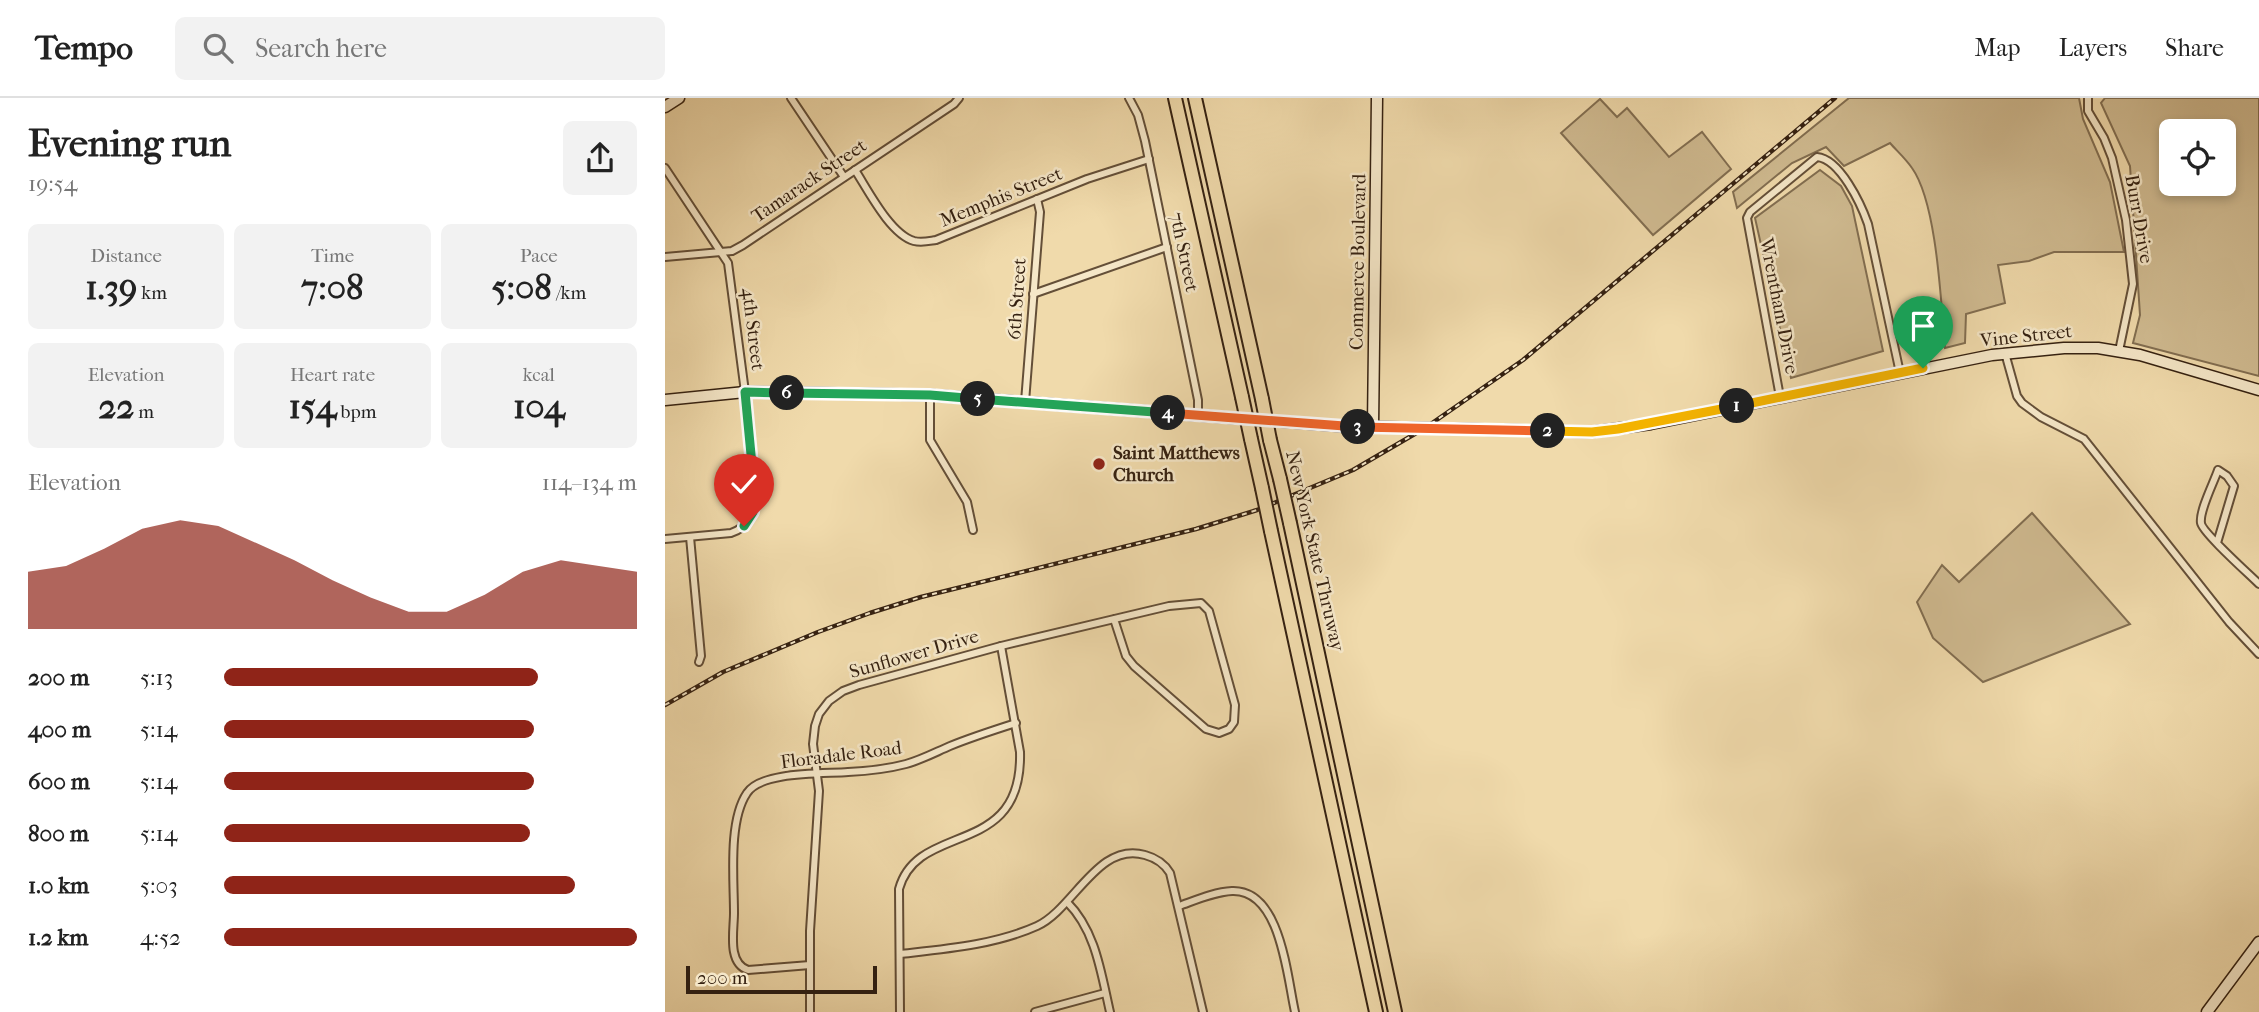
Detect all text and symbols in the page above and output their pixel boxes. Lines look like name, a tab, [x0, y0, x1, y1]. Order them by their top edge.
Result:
search box	[175, 17, 665, 80]
text: Tempo	[35, 29, 133, 68]
icon: search	[199, 29, 237, 67]
text: Search here	[255, 33, 387, 64]
text: Map	[1975, 34, 2021, 62]
text: Layers	[2059, 34, 2127, 62]
text: Share	[2165, 34, 2224, 62]
map controls	[2159, 119, 2236, 196]
button: locate	[2159, 119, 2236, 196]
text: Evening run	[28, 121, 231, 166]
button: share	[563, 121, 637, 195]
street label: Tamarack Street	[747, 134, 871, 228]
street label: Memphis Street	[937, 162, 1066, 232]
text: 19:54	[28, 170, 77, 197]
street label: Commerce Boulevard	[1345, 173, 1371, 350]
street label: Burr Drive	[2120, 173, 2158, 265]
street label: 7th Street	[1165, 210, 1203, 294]
street label: Wrentham Drive	[1755, 235, 1803, 376]
text: Distance	[90, 245, 162, 267]
text: Time	[311, 245, 354, 267]
text: Pace	[520, 245, 558, 267]
street label: 6th Street	[1003, 257, 1031, 341]
text: 1.39	[85, 267, 137, 308]
text: 7:08	[301, 267, 364, 308]
text: 5:08	[491, 267, 552, 308]
text: km	[137, 282, 167, 304]
text: /km	[552, 282, 586, 304]
street label: 4th Street	[737, 287, 769, 372]
pin	[1893, 296, 1953, 368]
icon: arrive	[1904, 307, 1942, 345]
street label: Vine Street	[1978, 320, 2073, 352]
text: Elevation	[88, 364, 165, 386]
text: Heart rate	[290, 364, 375, 386]
text: kcal	[523, 364, 555, 386]
pin: 6	[769, 376, 805, 410]
text: 6	[781, 381, 792, 403]
pin: 5	[961, 382, 995, 416]
text: 22	[98, 386, 134, 427]
text: 154	[288, 386, 337, 427]
text: 104	[513, 386, 565, 427]
text: 5	[973, 387, 982, 409]
pin: 1	[1719, 388, 1755, 424]
text: 1	[1733, 394, 1740, 416]
pin: 4	[1151, 396, 1185, 430]
text: m	[134, 401, 154, 423]
text: bpm	[337, 401, 377, 423]
text: 4	[1162, 401, 1173, 423]
pin: 3	[1341, 410, 1375, 444]
pin: 2	[1531, 414, 1565, 448]
text: 3	[1354, 415, 1361, 437]
text: 2	[1543, 419, 1552, 441]
place label: Saint Matthews Church	[1113, 442, 1240, 486]
street label: New York State Thruway	[1281, 449, 1349, 654]
pin	[714, 454, 774, 526]
marker: Saint Matthews Church	[1091, 456, 1107, 472]
icon: check	[725, 465, 763, 503]
text: Elevation	[28, 469, 121, 496]
text: 114–134 m	[542, 469, 637, 496]
street label: Sunflower Drive	[847, 625, 981, 683]
text: 200 m	[28, 664, 89, 691]
text: 5:13	[140, 664, 173, 691]
text: 400 m	[28, 716, 91, 743]
text: 5:14	[140, 716, 177, 743]
street label: Floradale Road	[779, 737, 903, 773]
text: 600 m	[28, 768, 90, 795]
text: 5:14	[140, 768, 177, 795]
text: 800 m	[28, 820, 89, 847]
text: 5:14	[140, 820, 177, 847]
text: 1.0 km	[28, 872, 89, 899]
text: 5:03	[140, 872, 178, 899]
text: 1.2 km	[28, 924, 88, 951]
text: 4:52	[140, 924, 181, 951]
scale bar	[686, 963, 877, 995]
text: 200 m	[697, 967, 748, 989]

